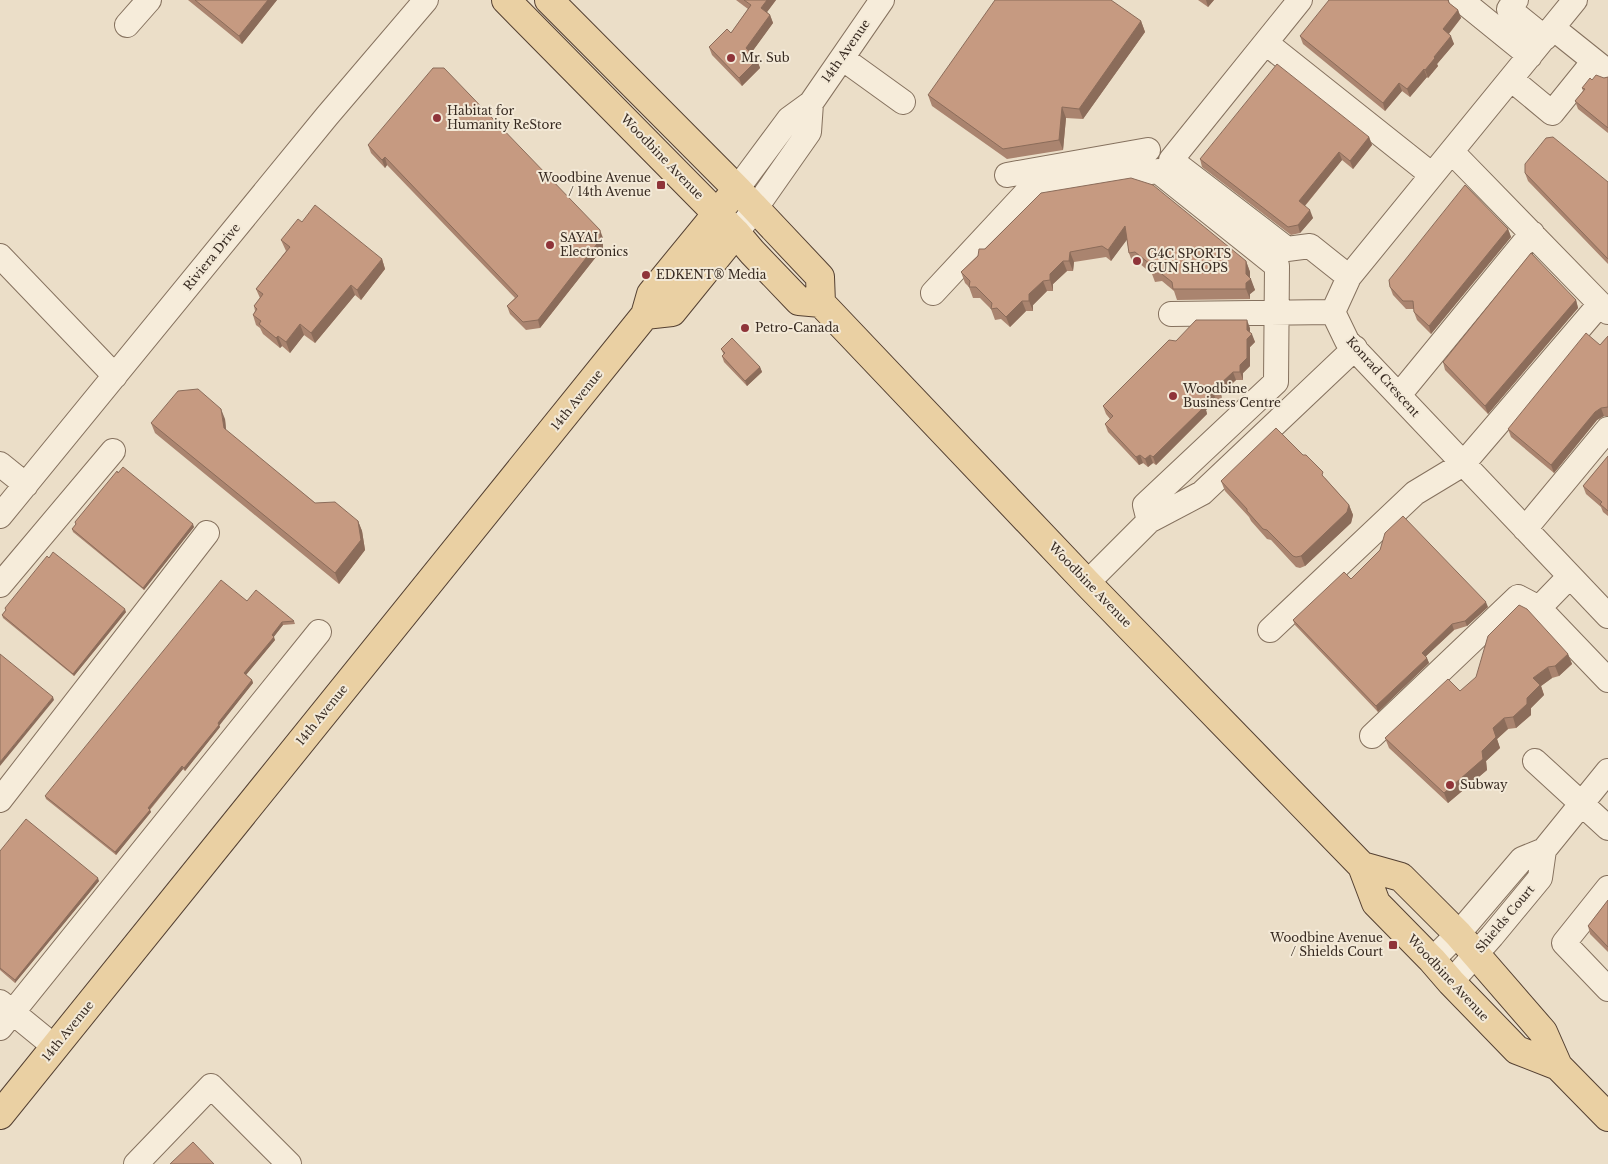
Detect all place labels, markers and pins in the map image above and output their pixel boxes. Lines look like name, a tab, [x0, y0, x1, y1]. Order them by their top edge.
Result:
place label: Mr. Sub	[741, 50, 790, 65]
marker: Mr. Sub	[725, 52, 737, 64]
place label: Habitat for Humanity ReStore	[447, 103, 562, 132]
marker: Habitat for Humanity ReStore	[431, 112, 443, 124]
place label: Woodbine Avenue / 14th Avenue	[537, 170, 651, 199]
marker: Woodbine Avenue / 14th Avenue	[655, 179, 667, 191]
place label: SAYAL Electronics	[560, 230, 628, 259]
marker: SAYAL Electronics	[544, 239, 556, 251]
place label: G4C SPORTS GUN SHOPS	[1147, 246, 1232, 275]
marker: G4C SPORTS GUN SHOPS	[1131, 255, 1143, 267]
place label: EDKENT® Media	[656, 267, 767, 282]
marker: EDKENT® Media	[640, 269, 652, 281]
place label: Petro-Canada	[755, 320, 840, 335]
marker: Petro-Canada	[739, 322, 751, 334]
place label: Woodbine Business Centre	[1182, 381, 1281, 410]
marker: Woodbine Business Centre	[1167, 390, 1179, 402]
place label: Subway	[1460, 777, 1508, 792]
marker: Subway	[1444, 779, 1456, 791]
place label: Woodbine Avenue / Shields Court	[1269, 930, 1383, 959]
marker: Woodbine Avenue / Shields Court	[1387, 939, 1399, 951]

